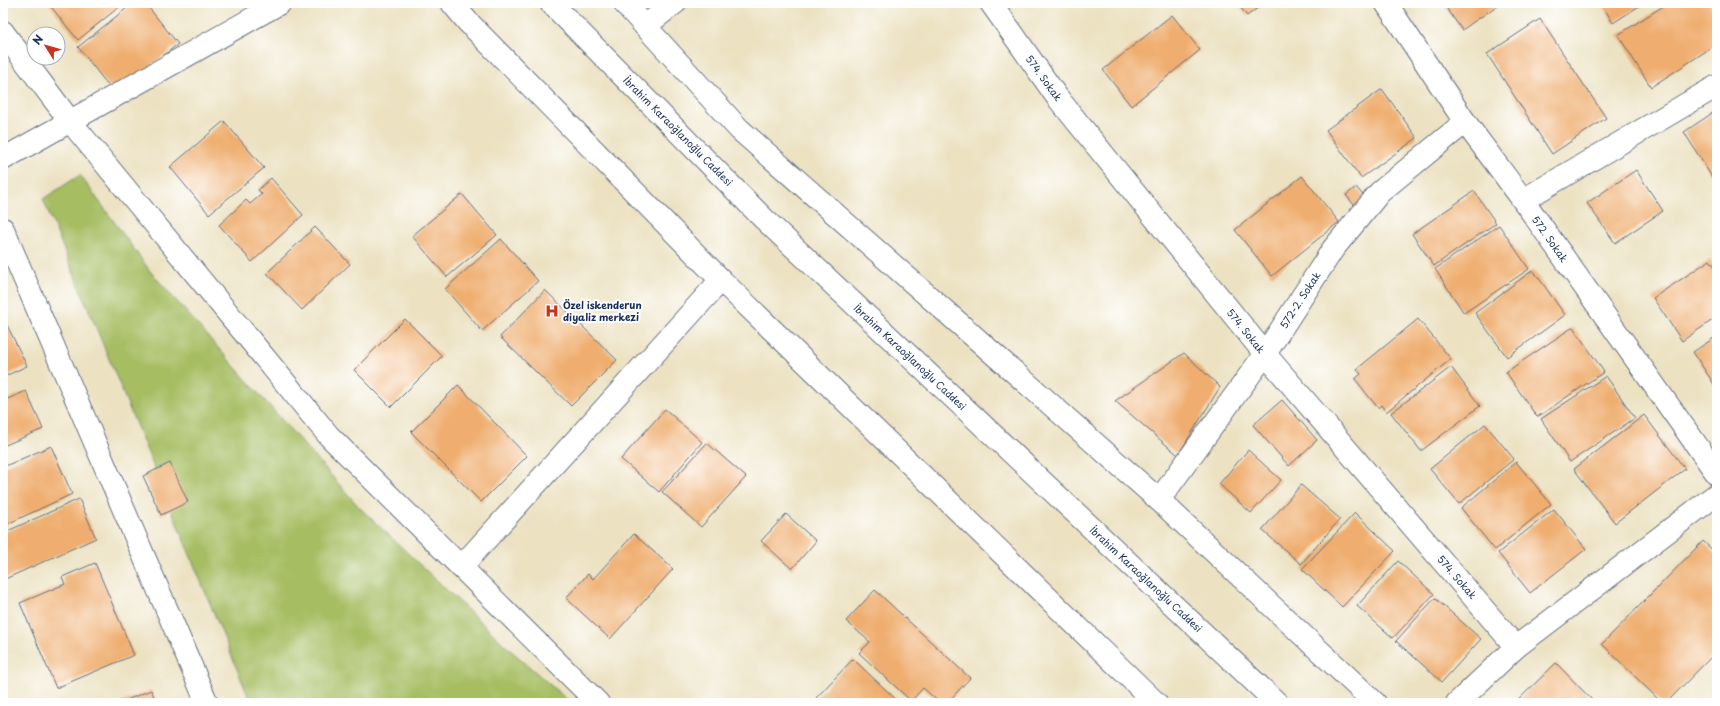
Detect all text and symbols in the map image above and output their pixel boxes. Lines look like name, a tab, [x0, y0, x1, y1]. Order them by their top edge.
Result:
north arrow	[26, 26, 66, 66]
text: N	[28, 31, 47, 48]
street label: 574. Sokak	[1023, 52, 1066, 104]
street label: İbrahim Karaoğlanoğlu Caddesi	[620, 73, 737, 189]
street label: 572. Sokak	[1529, 212, 1572, 265]
street label: 572-2. Sokak	[1276, 268, 1324, 331]
place label: Özel iskenderun diyaliz merkezi	[563, 297, 642, 325]
street label: İbrahim Karaoğlanoğlu Caddesi	[851, 300, 970, 413]
hospital icon: Özel iskenderun diyaliz merkezi	[544, 303, 560, 319]
street label: 574. Sokak	[1224, 305, 1269, 356]
street label: İbrahim Karaoğlanoğlu Caddesi	[1087, 522, 1206, 635]
street label: 574. Sokak	[1434, 552, 1481, 602]

